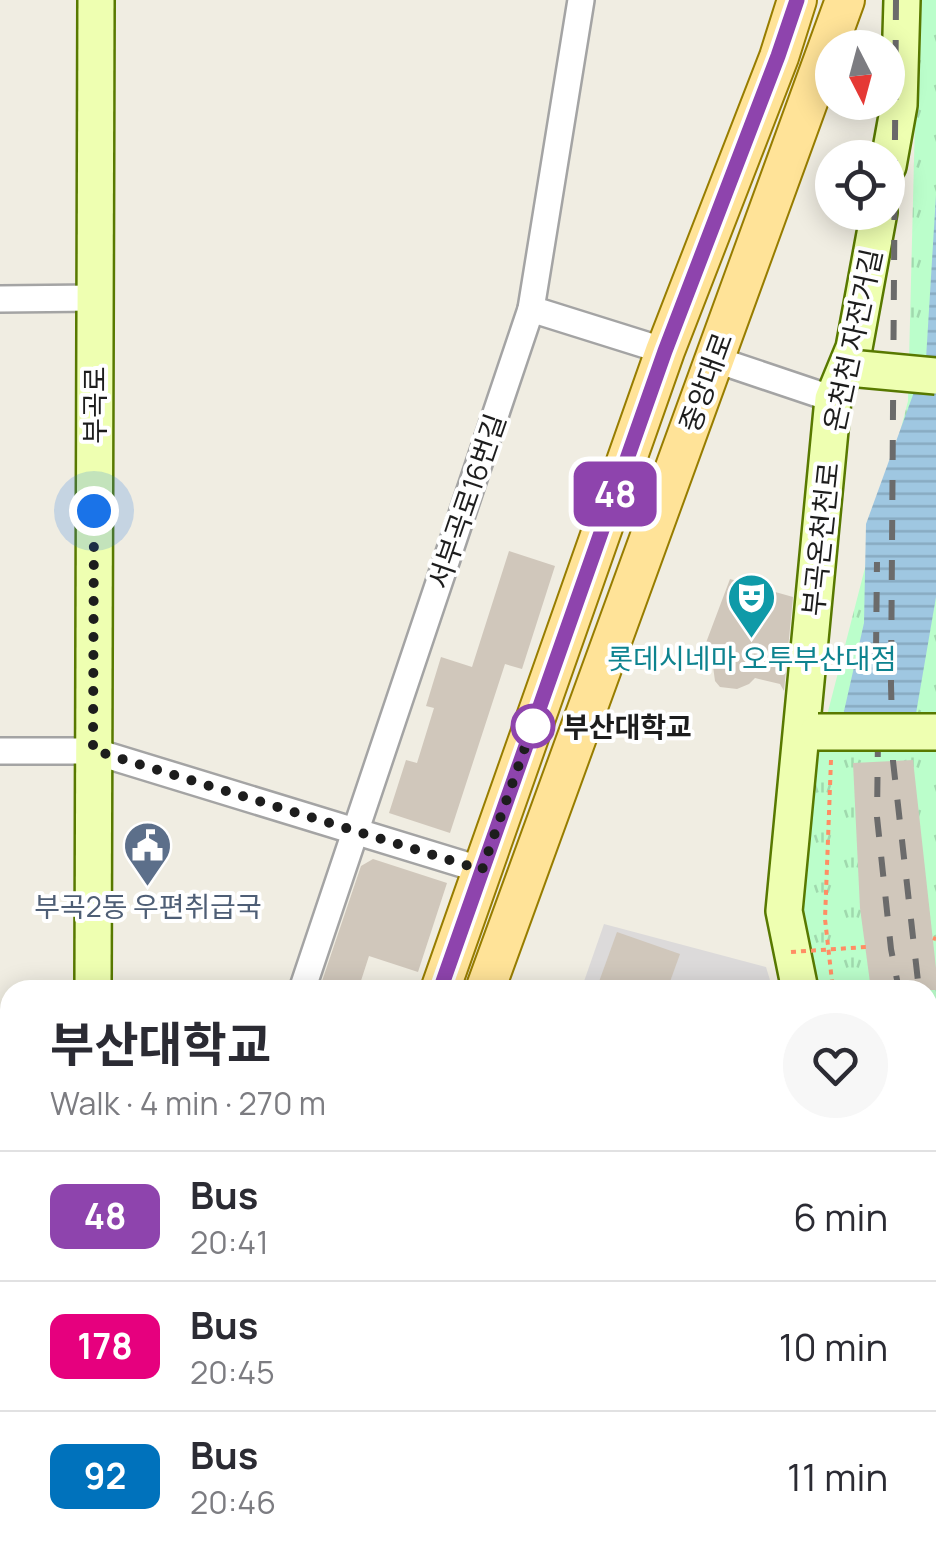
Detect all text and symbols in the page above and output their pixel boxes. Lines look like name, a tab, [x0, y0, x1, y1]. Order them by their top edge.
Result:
north arrow	[815, 30, 905, 120]
map controls	[815, 30, 905, 230]
button: locate	[815, 140, 905, 230]
street label: 온천천 자전거길	[814, 245, 890, 435]
street label: 중앙대로	[670, 327, 740, 437]
street label: 부곡로	[75, 366, 113, 444]
street label: 서부곡로16번길	[418, 408, 514, 594]
street label: 부곡온천천로	[793, 460, 847, 618]
line badge: 48	[570, 462, 660, 526]
text: 48	[594, 470, 636, 518]
your location	[69, 486, 119, 536]
theatre icon: 롯데시네마 오투부산대점	[726, 572, 778, 640]
place label: 롯데시네마 오투부산대점	[608, 639, 896, 677]
marker: 부산대학교	[512, 705, 554, 747]
place label: 부산대학교	[563, 707, 692, 745]
public building icon: 부곡2동 우편취급국	[122, 820, 174, 888]
place label: 부곡2동 우편취급국	[34, 887, 262, 925]
text: 부산대학교	[50, 1011, 271, 1076]
button: heart	[783, 1013, 888, 1118]
text: Walk · 4 min · 270 m	[50, 1081, 326, 1125]
text: Bus	[190, 1168, 258, 1220]
text: 6 min	[793, 1190, 888, 1242]
text: 48	[84, 1192, 126, 1240]
text: 20:41	[190, 1220, 269, 1264]
text: Bus	[190, 1298, 258, 1350]
text: 10 min	[779, 1320, 888, 1372]
text: 178	[77, 1322, 133, 1370]
text: 20:45	[190, 1350, 275, 1394]
text: Bus	[190, 1428, 258, 1480]
text: 11 min	[787, 1450, 888, 1502]
text: 92	[84, 1452, 126, 1500]
text: 20:46	[190, 1480, 276, 1524]

